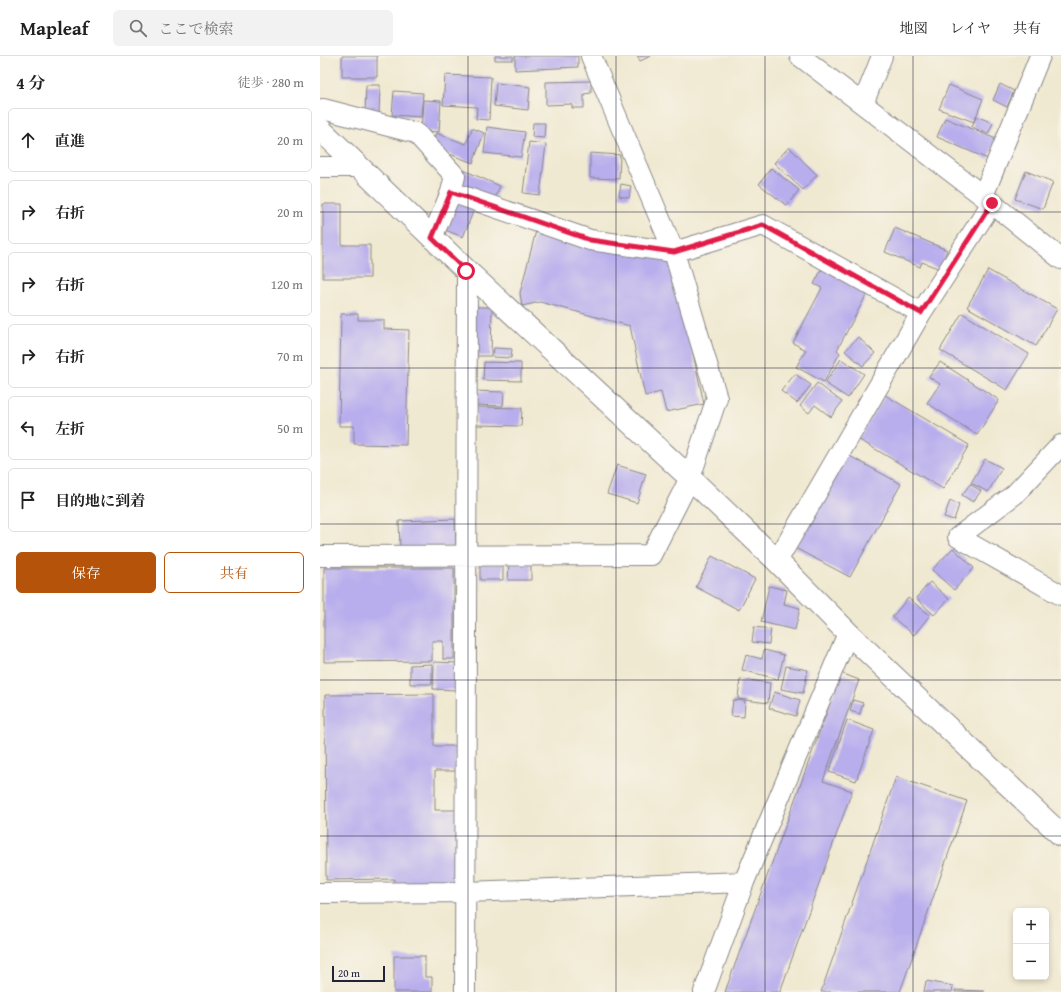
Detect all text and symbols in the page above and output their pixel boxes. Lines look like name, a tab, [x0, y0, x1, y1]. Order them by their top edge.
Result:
search box	[113, 10, 393, 46]
text: Mapleaf	[20, 14, 89, 42]
icon: search	[127, 17, 149, 39]
text: ここで検索	[159, 18, 234, 39]
text: 地図	[900, 18, 928, 38]
text: レイヤ	[950, 18, 991, 38]
text: 共有	[1013, 18, 1041, 38]
text: 4 分	[16, 70, 46, 95]
text: 徒歩 · 280 m	[238, 73, 304, 92]
icon: ahead	[17, 129, 39, 151]
text: 直進	[55, 130, 85, 151]
text: 20 m	[277, 131, 303, 150]
route end	[983, 194, 1001, 212]
icon: right	[17, 201, 39, 223]
text: 右折	[55, 202, 85, 223]
text: 20 m	[277, 203, 303, 222]
route start	[457, 262, 475, 280]
icon: right	[17, 273, 39, 295]
text: 右折	[55, 274, 85, 295]
text: 120 m	[271, 275, 303, 294]
icon: right	[17, 345, 39, 367]
text: 右折	[55, 346, 85, 367]
text: 70 m	[277, 347, 303, 366]
icon: left	[17, 417, 39, 439]
text: 左折	[55, 418, 85, 439]
text: 50 m	[277, 419, 303, 438]
icon: arrive	[17, 489, 39, 511]
text: 目的地に到着	[55, 490, 145, 511]
button: 保存	[16, 552, 156, 593]
button: 共有	[164, 552, 304, 593]
map controls	[1013, 908, 1049, 980]
button: +	[1013, 908, 1049, 944]
button: −	[1013, 944, 1049, 980]
scale bar	[332, 964, 385, 983]
text: 20 m	[338, 965, 360, 981]

